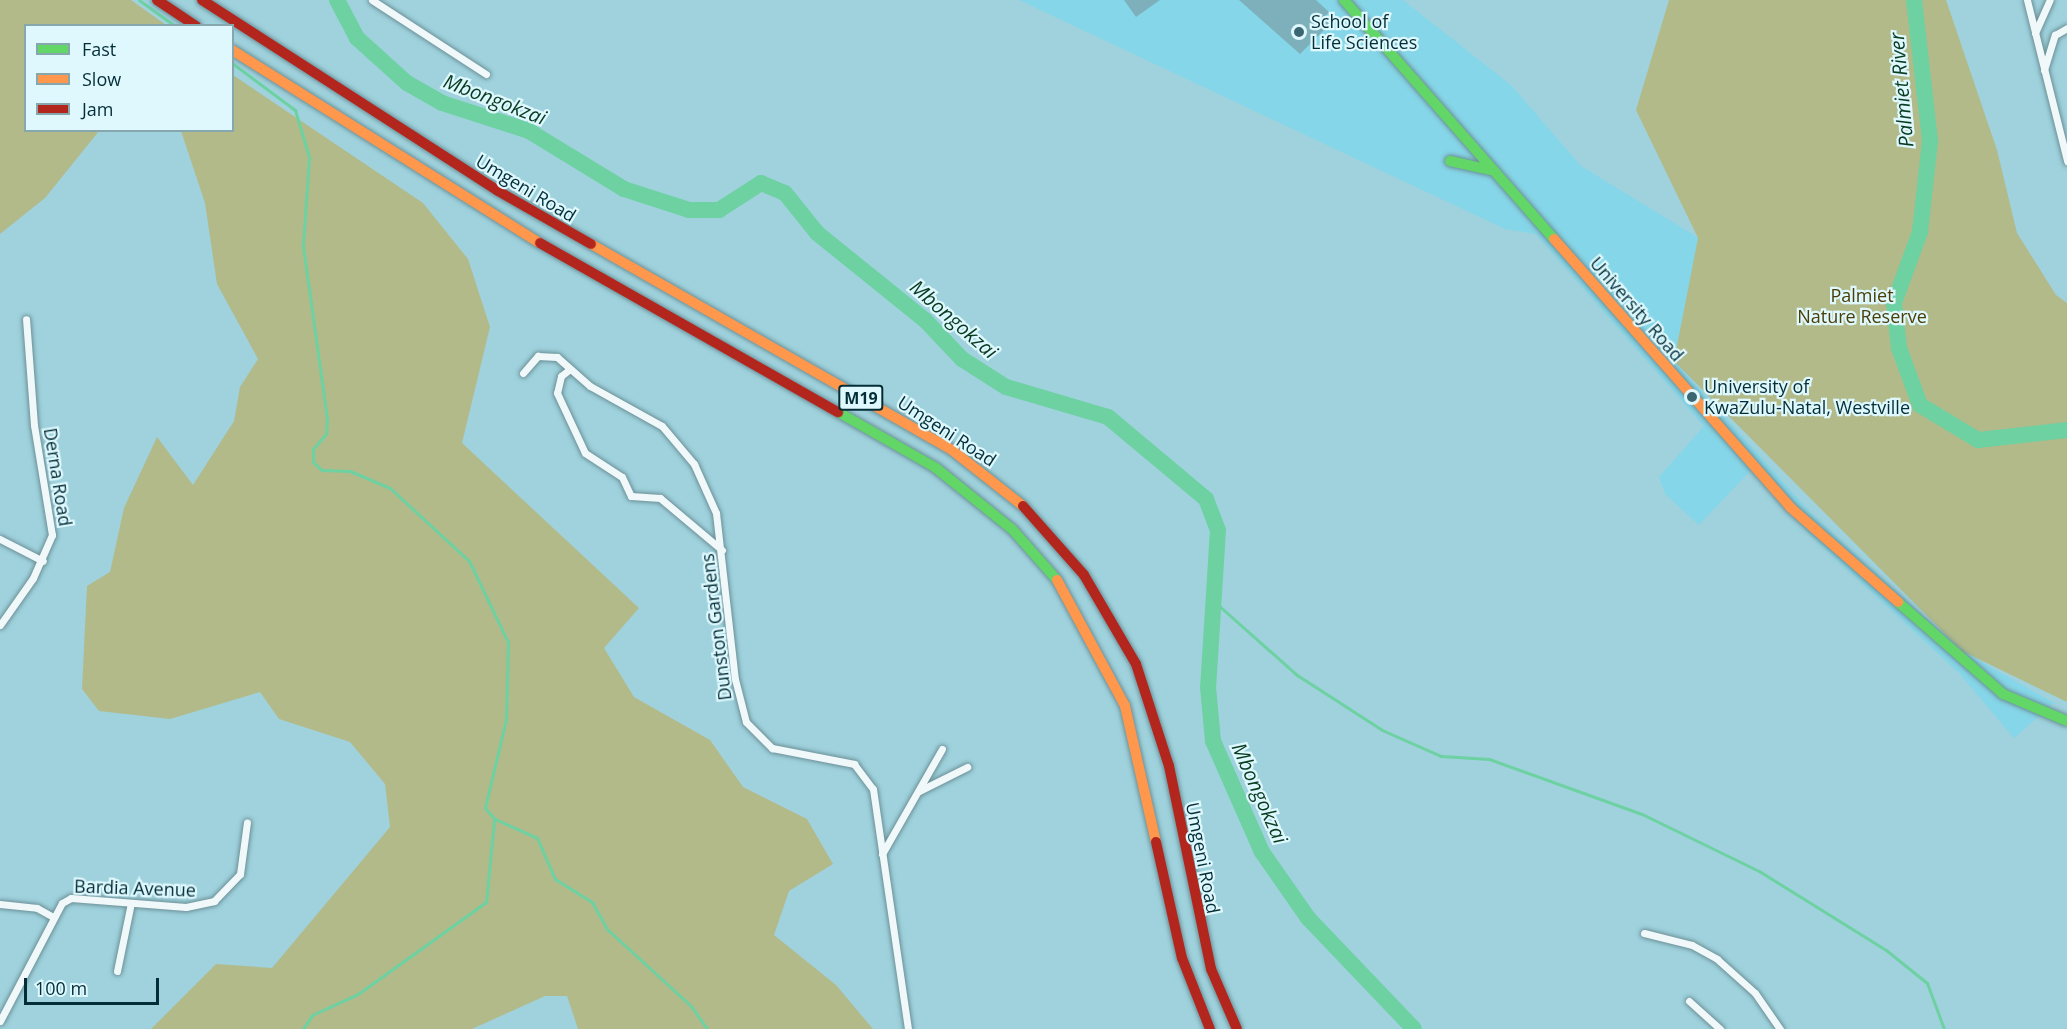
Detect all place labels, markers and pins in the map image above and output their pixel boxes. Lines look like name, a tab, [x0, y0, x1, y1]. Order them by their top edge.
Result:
place label: School of Life Sciences	[1311, 11, 1417, 54]
marker: School of Life Sciences	[1292, 25, 1306, 39]
place label: University of KwaZulu-Natal, Westville	[1704, 376, 1910, 418]
marker: University of KwaZulu-Natal, Westville	[1685, 390, 1699, 404]

